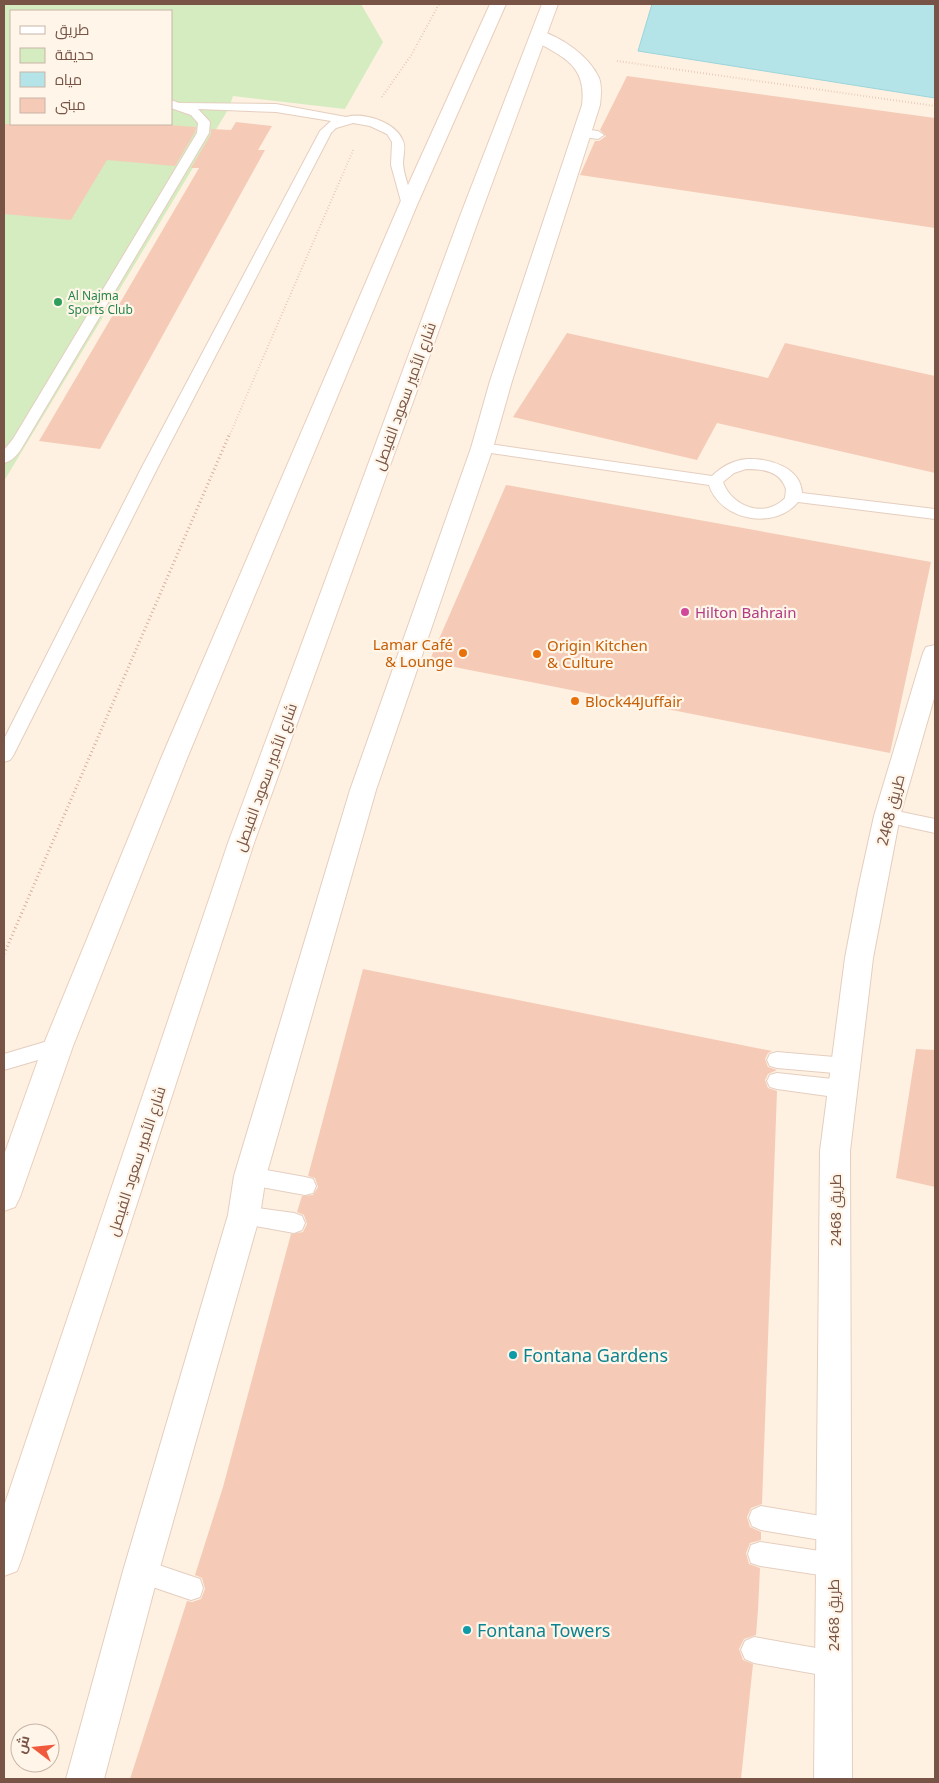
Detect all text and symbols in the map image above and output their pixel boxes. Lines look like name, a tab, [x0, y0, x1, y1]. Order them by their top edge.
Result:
legend	[10, 10, 172, 125]
text: طريق	[55, 19, 89, 40]
text: حديقة	[55, 44, 94, 64]
text: مياه	[55, 69, 82, 89]
text: مبنى	[55, 94, 86, 115]
place label: Al Najma Sports Club	[68, 287, 133, 318]
marker: Al Najma Sports Club	[52, 296, 64, 308]
street label: شارع الأمير سعود الفيصل	[368, 319, 442, 474]
place label: Hilton Bahrain	[695, 602, 796, 622]
marker: Hilton Bahrain	[679, 606, 691, 618]
place label: Lamar Café & Lounge	[373, 634, 453, 671]
place label: Origin Kitchen & Culture	[547, 635, 648, 672]
marker: Lamar Café & Lounge	[457, 647, 469, 659]
marker: Origin Kitchen & Culture	[531, 648, 543, 660]
place label: Block44Juffair	[585, 691, 682, 711]
marker: Block44Juffair	[569, 695, 581, 707]
street label: شارع الأمير سعود الفيصل	[229, 700, 303, 855]
street label: طريق 2468	[872, 772, 909, 848]
street label: شارع الأمير سعود الفيصل	[102, 1084, 172, 1239]
street label: طريق 2468	[825, 1174, 846, 1246]
place label: Fontana Gardens	[523, 1343, 668, 1367]
marker: Fontana Gardens	[507, 1349, 519, 1361]
street label: طريق 2468	[823, 1579, 844, 1651]
place label: Fontana Towers	[477, 1618, 611, 1642]
marker: Fontana Towers	[461, 1624, 473, 1636]
north arrow	[10, 1723, 60, 1773]
text: ش	[10, 1733, 34, 1756]

